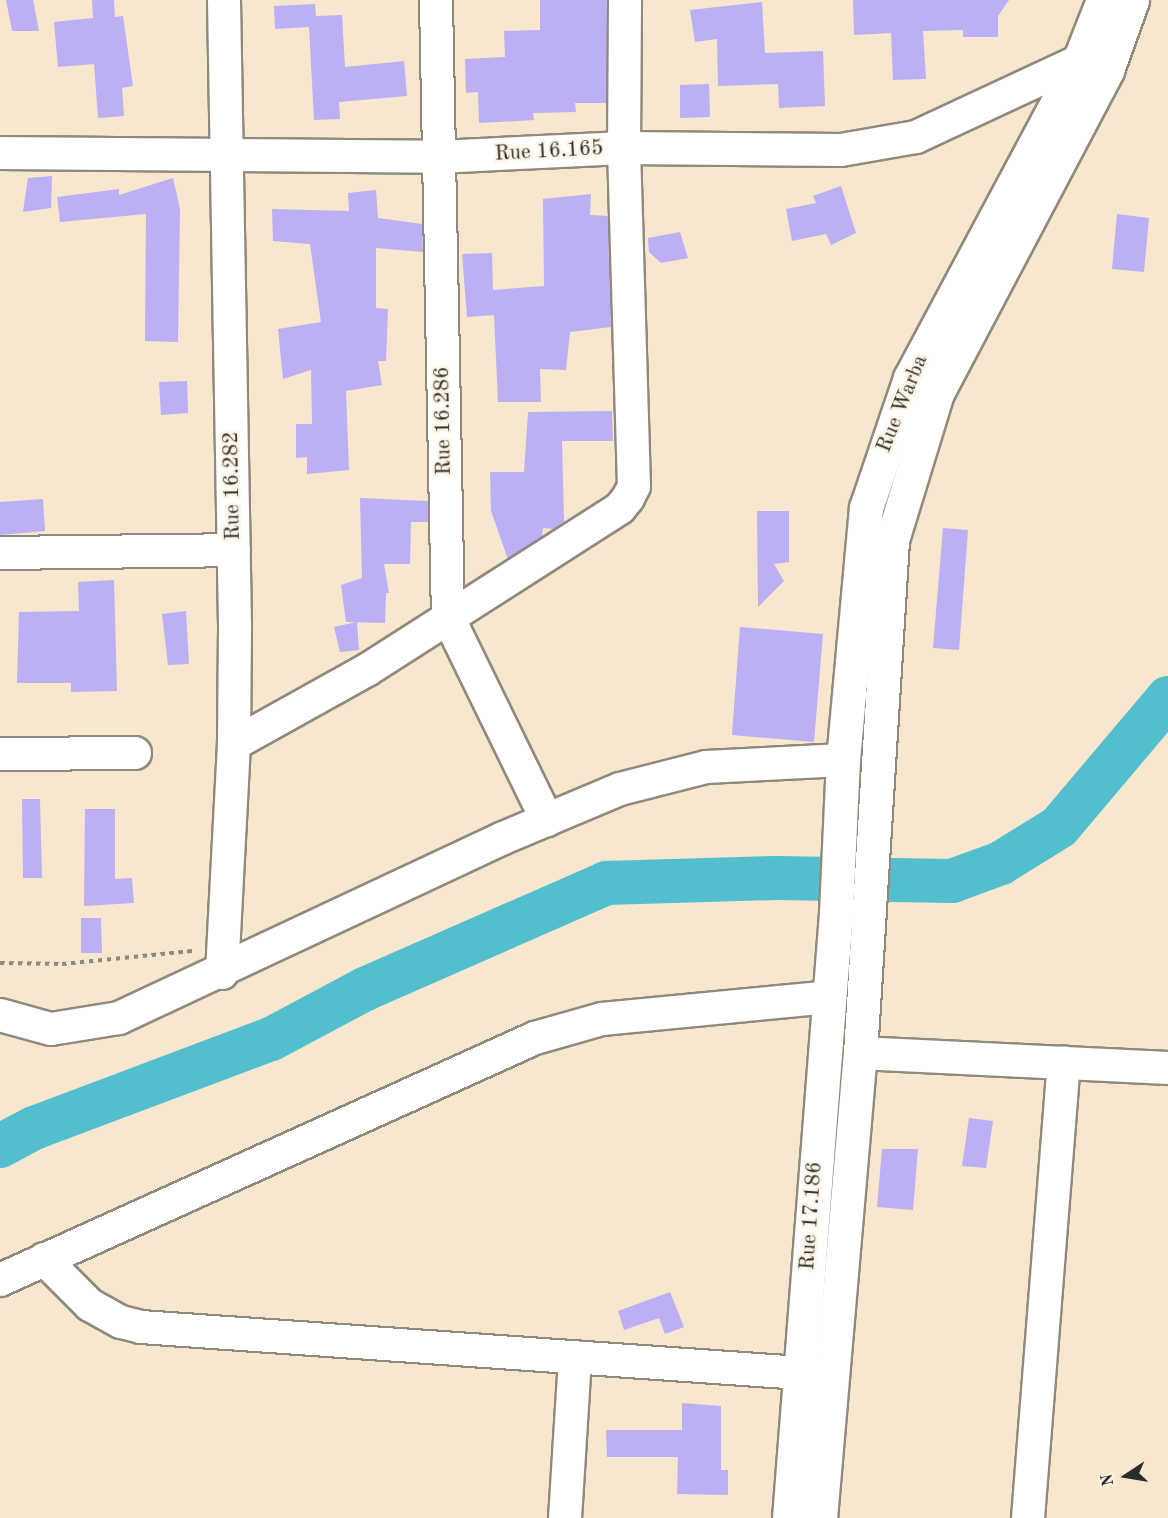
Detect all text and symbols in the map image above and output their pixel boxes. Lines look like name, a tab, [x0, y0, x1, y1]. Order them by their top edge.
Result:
street label: Rue 16.165	[494, 137, 604, 167]
street label: Rue Warba	[872, 352, 934, 456]
street label: Rue 16.286	[430, 367, 458, 475]
street label: Rue 16.282	[219, 432, 247, 540]
street label: Rue 17.186	[796, 1161, 828, 1271]
north arrow	[1096, 1446, 1156, 1506]
text: N	[1099, 1472, 1117, 1487]

